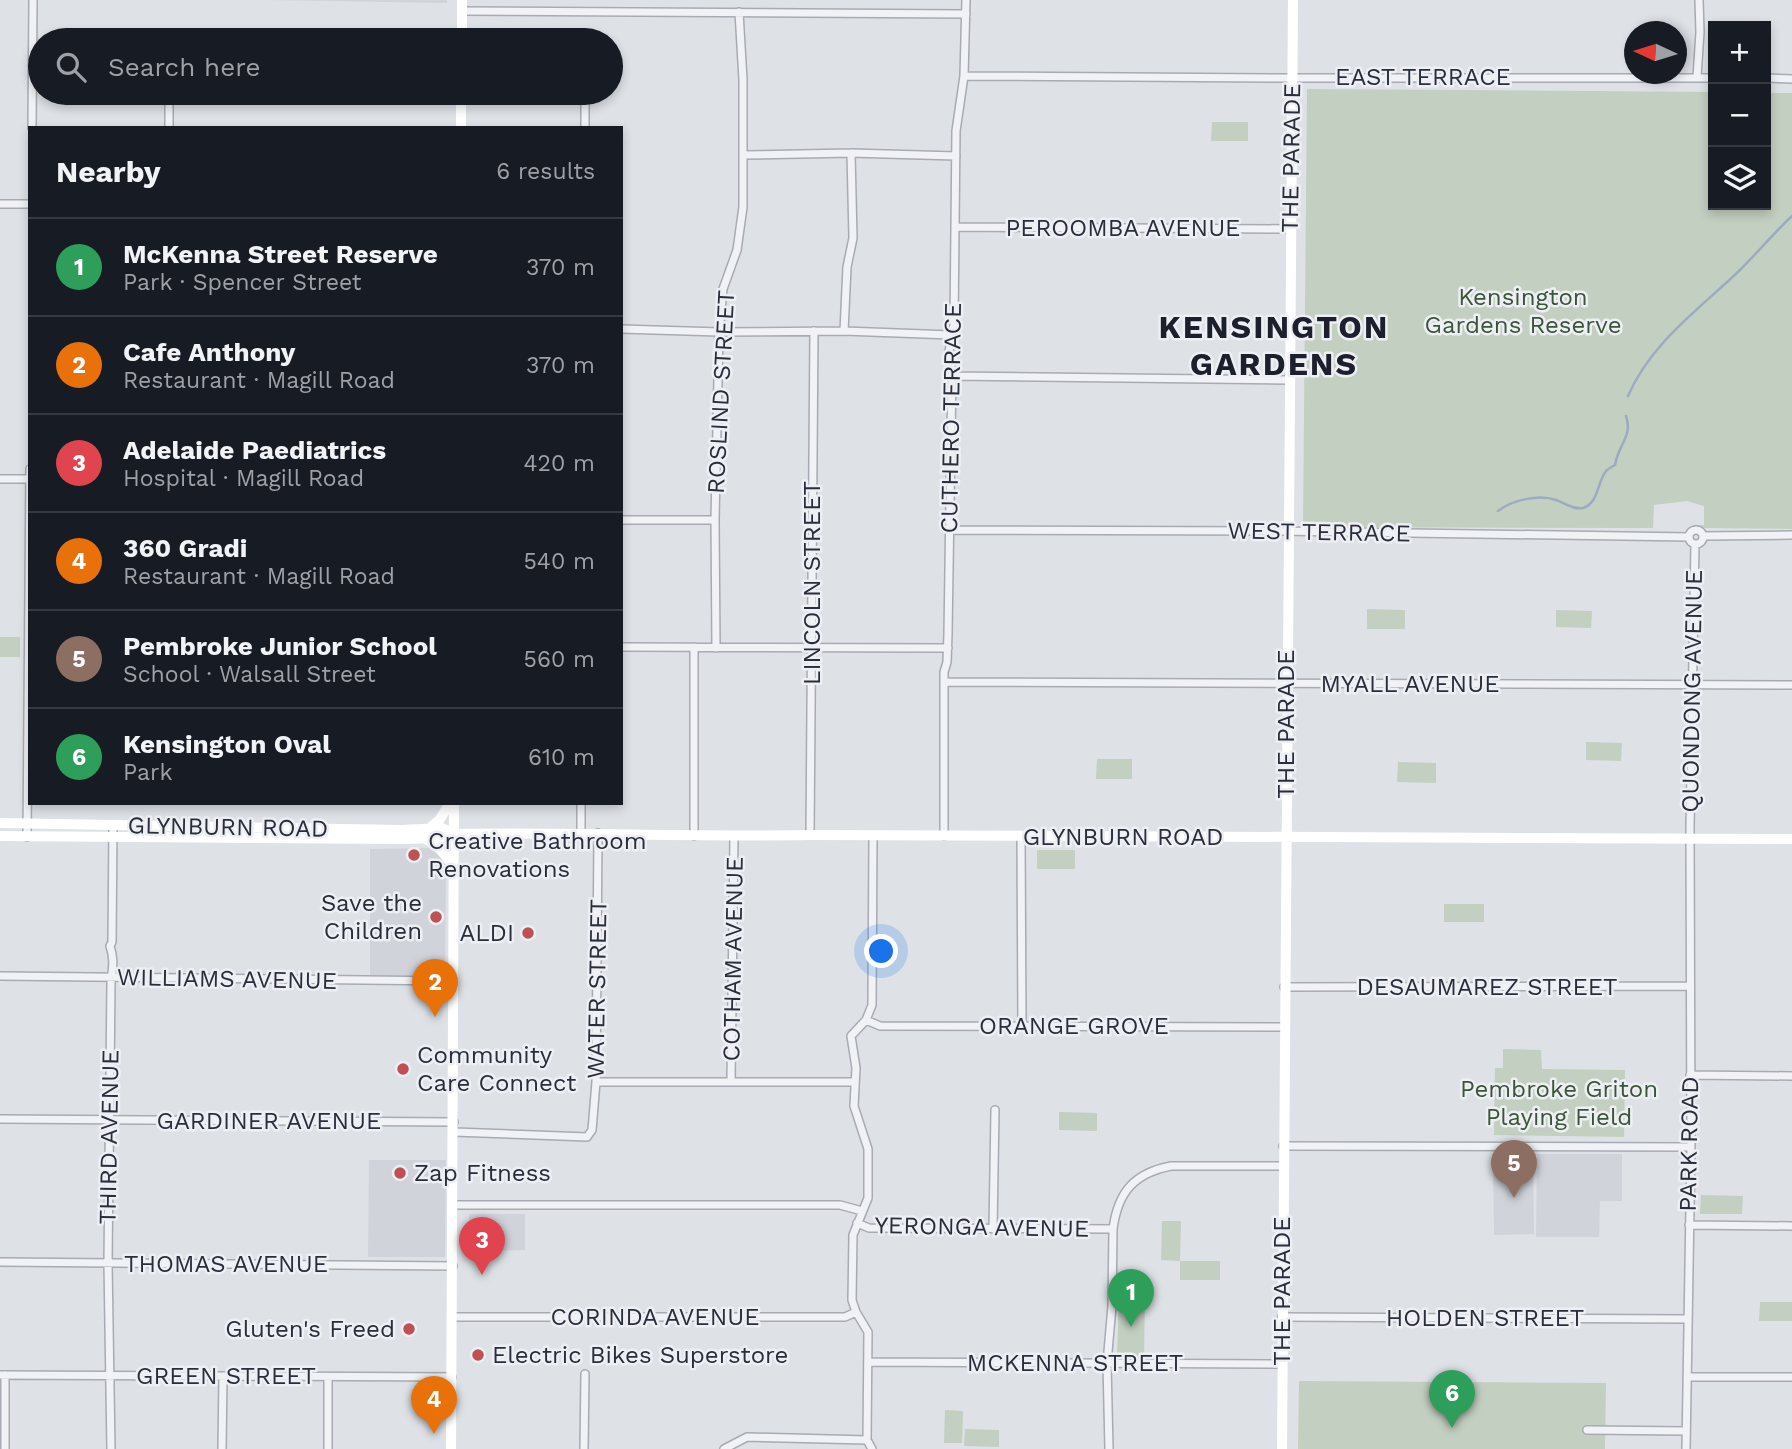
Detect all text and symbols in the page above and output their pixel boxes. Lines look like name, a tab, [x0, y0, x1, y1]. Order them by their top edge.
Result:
north arrow	[1624, 21, 1687, 84]
map controls	[1708, 21, 1771, 210]
button: +	[1708, 21, 1771, 84]
search box	[28, 28, 623, 105]
icon: search	[52, 48, 90, 86]
text: Search here	[108, 52, 260, 82]
street label: EAST TERRACE	[1335, 63, 1511, 91]
street label: THE PARADE	[1276, 83, 1306, 233]
button: −	[1708, 84, 1771, 147]
button: layers	[1708, 147, 1771, 210]
text: Nearby	[56, 154, 161, 189]
text: 6 results	[496, 158, 595, 185]
street label: PEROOMBA AVENUE	[1006, 214, 1240, 242]
text: McKenna Street Reserve	[123, 239, 438, 269]
text: 1	[74, 254, 84, 281]
text: 370 m	[526, 254, 595, 281]
text: Park · Spencer Street	[123, 269, 362, 296]
park label: Kensington Gardens Reserve	[1425, 283, 1621, 339]
street label: ROSLIND STREET	[702, 289, 740, 495]
street label: CUTHERO TERRACE	[935, 302, 967, 534]
district label: KENSINGTON GARDENS	[1159, 308, 1389, 383]
text: Cafe Anthony	[123, 337, 296, 367]
text: 2	[72, 352, 86, 379]
text: 370 m	[526, 352, 595, 379]
text: Restaurant · Magill Road	[123, 367, 395, 394]
text: Adelaide Paediatrics	[123, 435, 386, 465]
text: 3	[72, 450, 86, 477]
text: 420 m	[523, 450, 595, 477]
text: Hospital · Magill Road	[123, 465, 364, 492]
street label: LINCOLN STREET	[798, 481, 826, 685]
street label: WEST TERRACE	[1227, 516, 1411, 548]
text: 360 Gradi	[123, 533, 247, 563]
text: 4	[72, 548, 86, 575]
text: 540 m	[523, 548, 595, 575]
text: Restaurant · Magill Road	[123, 563, 395, 590]
street label: QUONDONG AVENUE	[1676, 569, 1708, 813]
text: Pembroke Junior School	[123, 631, 437, 661]
text: 5	[72, 646, 86, 673]
text: 560 m	[524, 646, 595, 673]
street label: THE PARADE	[1272, 649, 1300, 799]
text: School · Walsall Street	[123, 661, 376, 688]
street label: MYALL AVENUE	[1321, 670, 1499, 698]
text: Kensington Oval	[123, 729, 331, 759]
text: 6	[72, 744, 86, 771]
text: 610 m	[528, 744, 595, 771]
text: Park	[123, 759, 172, 786]
street label: GLYNBURN ROAD	[127, 811, 329, 843]
street label: GLYNBURN ROAD	[1023, 823, 1223, 851]
place label: Creative Bathroom Renovations	[428, 827, 647, 883]
marker: Creative Bathroom Renovations	[406, 847, 422, 863]
street label: COTHAM AVENUE	[717, 856, 749, 1062]
place label: Save the Children	[321, 889, 422, 945]
street label: WATER STREET	[581, 899, 613, 1079]
marker: Save the Children	[428, 909, 444, 925]
place label: ALDI	[459, 919, 514, 947]
marker: ALDI	[520, 925, 536, 941]
your location	[864, 934, 898, 968]
pin: 2	[412, 959, 458, 1017]
street label: WILLIAMS AVENUE	[117, 963, 337, 995]
street label: DESAUMAREZ STREET	[1356, 973, 1618, 1001]
street label: ORANGE GROVE	[979, 1012, 1169, 1040]
place label: Community Care Connect	[417, 1041, 576, 1097]
street label: THIRD AVENUE	[93, 1049, 125, 1225]
marker: Community Care Connect	[395, 1061, 411, 1077]
park label: Pembroke Griton Playing Field	[1460, 1075, 1658, 1131]
street label: PARK ROAD	[1674, 1076, 1704, 1212]
street label: GARDINER AVENUE	[157, 1107, 381, 1135]
pin: 5	[1491, 1140, 1537, 1198]
place label: Zap Fitness	[414, 1159, 551, 1187]
marker: Zap Fitness	[392, 1165, 408, 1181]
street label: YERONGA AVENUE	[874, 1211, 1090, 1243]
street label: THE PARADE	[1268, 1216, 1296, 1366]
pin: 3	[459, 1217, 505, 1275]
street label: THOMAS AVENUE	[124, 1250, 328, 1278]
pin: 1	[1108, 1269, 1154, 1327]
street label: CORINDA AVENUE	[550, 1303, 760, 1331]
street label: HOLDEN STREET	[1386, 1304, 1584, 1332]
place label: Gluten's Freed	[225, 1315, 395, 1343]
marker: Gluten's Freed	[401, 1321, 417, 1337]
place label: Electric Bikes Superstore	[492, 1341, 788, 1369]
marker: Electric Bikes Superstore	[470, 1347, 486, 1363]
street label: MCKENNA STREET	[967, 1349, 1183, 1377]
street label: GREEN STREET	[136, 1362, 316, 1390]
pin: 6	[1429, 1370, 1475, 1428]
pin: 4	[411, 1376, 457, 1434]

